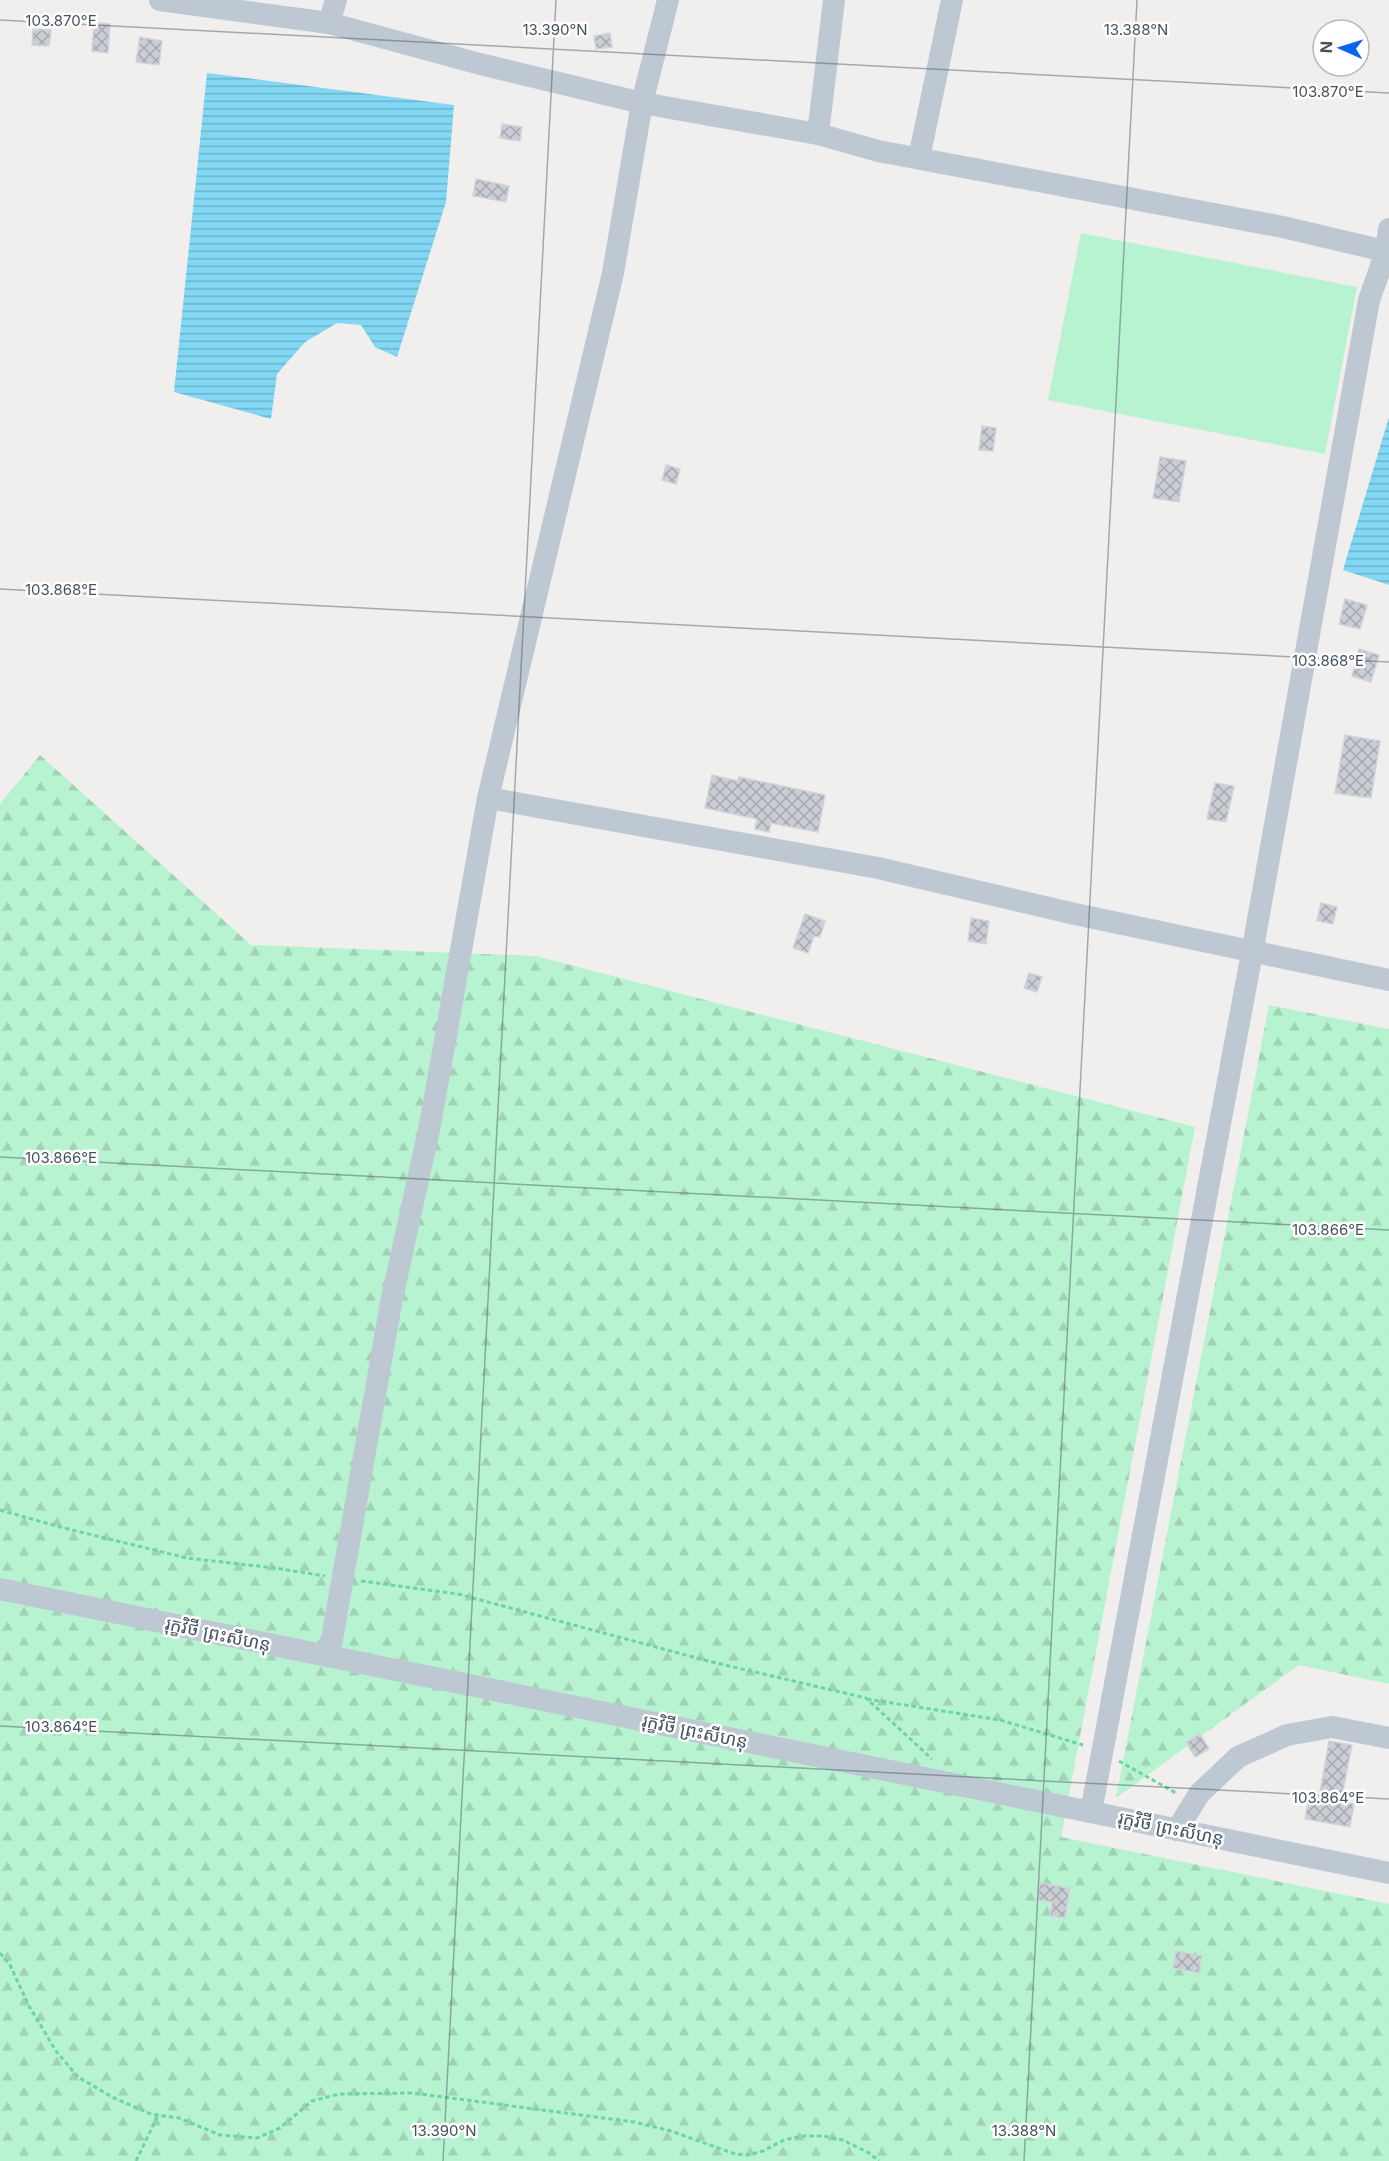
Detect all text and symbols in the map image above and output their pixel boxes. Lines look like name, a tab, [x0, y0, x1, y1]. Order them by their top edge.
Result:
text: 103.870°E	[25, 11, 97, 30]
north arrow	[1311, 18, 1371, 78]
text: 13.390°N	[522, 20, 588, 39]
text: 13.388°N	[1104, 20, 1168, 39]
text: N	[1316, 41, 1336, 54]
text: 103.870°E	[1292, 82, 1364, 101]
text: 103.868°E	[25, 580, 97, 599]
text: 103.868°E	[1292, 651, 1364, 670]
text: 103.866°E	[25, 1148, 97, 1167]
text: 103.866°E	[1292, 1220, 1364, 1239]
street label: រុក្ខវិថី ព្រះសីហនុ	[163, 1612, 273, 1658]
street label: រុក្ខវិថី ព្រះសីហនុ	[640, 1709, 750, 1755]
text: 103.864°E	[25, 1717, 97, 1736]
text: 103.864°E	[1292, 1788, 1364, 1807]
street label: រុក្ខវិថី ព្រះសីហនុ	[1116, 1806, 1226, 1852]
text: 13.390°N	[411, 2121, 477, 2140]
text: 13.388°N	[992, 2121, 1056, 2140]

